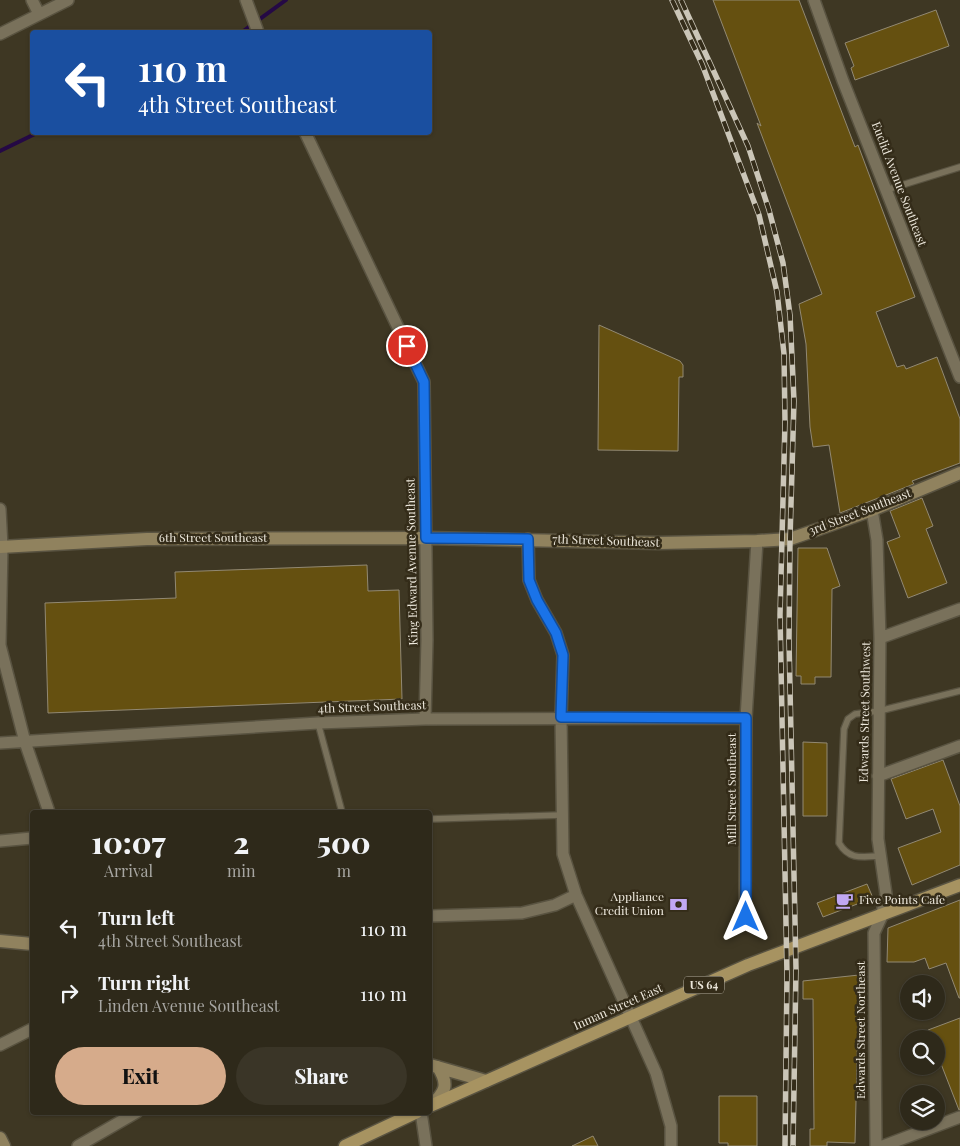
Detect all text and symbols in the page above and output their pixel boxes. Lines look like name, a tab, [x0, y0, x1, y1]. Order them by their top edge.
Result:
text: 110 m	[138, 44, 227, 91]
icon: left	[55, 50, 120, 115]
text: 4th Street Southeast	[138, 89, 336, 119]
street label: Euclid Avenue Southeast	[869, 119, 931, 249]
pin	[386, 325, 428, 367]
icon: arrive	[393, 332, 421, 360]
street label: King Edward Avenue Southeast	[402, 477, 420, 646]
street label: 3rd Street Southeast	[806, 484, 914, 538]
street label: 6th Street Southeast	[159, 529, 268, 545]
street label: 7th Street Southeast	[552, 530, 661, 550]
street label: Edwards Street Southwest	[855, 641, 873, 783]
street label: 4th Street Southeast	[318, 696, 427, 716]
street label: Mill Street Southeast	[723, 732, 739, 845]
text: 10:07	[91, 822, 166, 862]
text: 2	[233, 822, 249, 862]
text: 500	[317, 822, 371, 862]
text: Arrival	[104, 860, 153, 881]
text: min	[227, 860, 255, 881]
text: m	[337, 860, 351, 881]
place label: Appliance Credit Union	[595, 888, 664, 918]
position arrow	[719, 890, 771, 942]
cafe icon: Five Points Cafe	[835, 890, 855, 910]
place label: Five Points Cafe	[859, 891, 945, 907]
bank icon: Appliance Credit Union	[668, 894, 688, 914]
text: Turn left	[98, 904, 175, 930]
icon: left	[55, 914, 83, 942]
text: 110 m	[360, 915, 407, 941]
text: 4th Street Southeast	[98, 930, 242, 951]
street label: Edwards Street Northeast	[852, 960, 868, 1099]
text: Turn right	[98, 969, 190, 995]
map controls	[900, 975, 945, 1130]
button: sound	[900, 975, 945, 1020]
road number: US 64	[684, 976, 724, 994]
icon: right	[55, 979, 83, 1007]
street label: Inman Street East	[571, 979, 665, 1033]
text: 110 m	[360, 980, 407, 1006]
text: Linden Avenue Southeast	[98, 995, 279, 1016]
button: search	[900, 1030, 945, 1075]
button: Exit	[55, 1047, 226, 1105]
button: Share	[236, 1047, 407, 1105]
button: layers	[900, 1085, 945, 1130]

